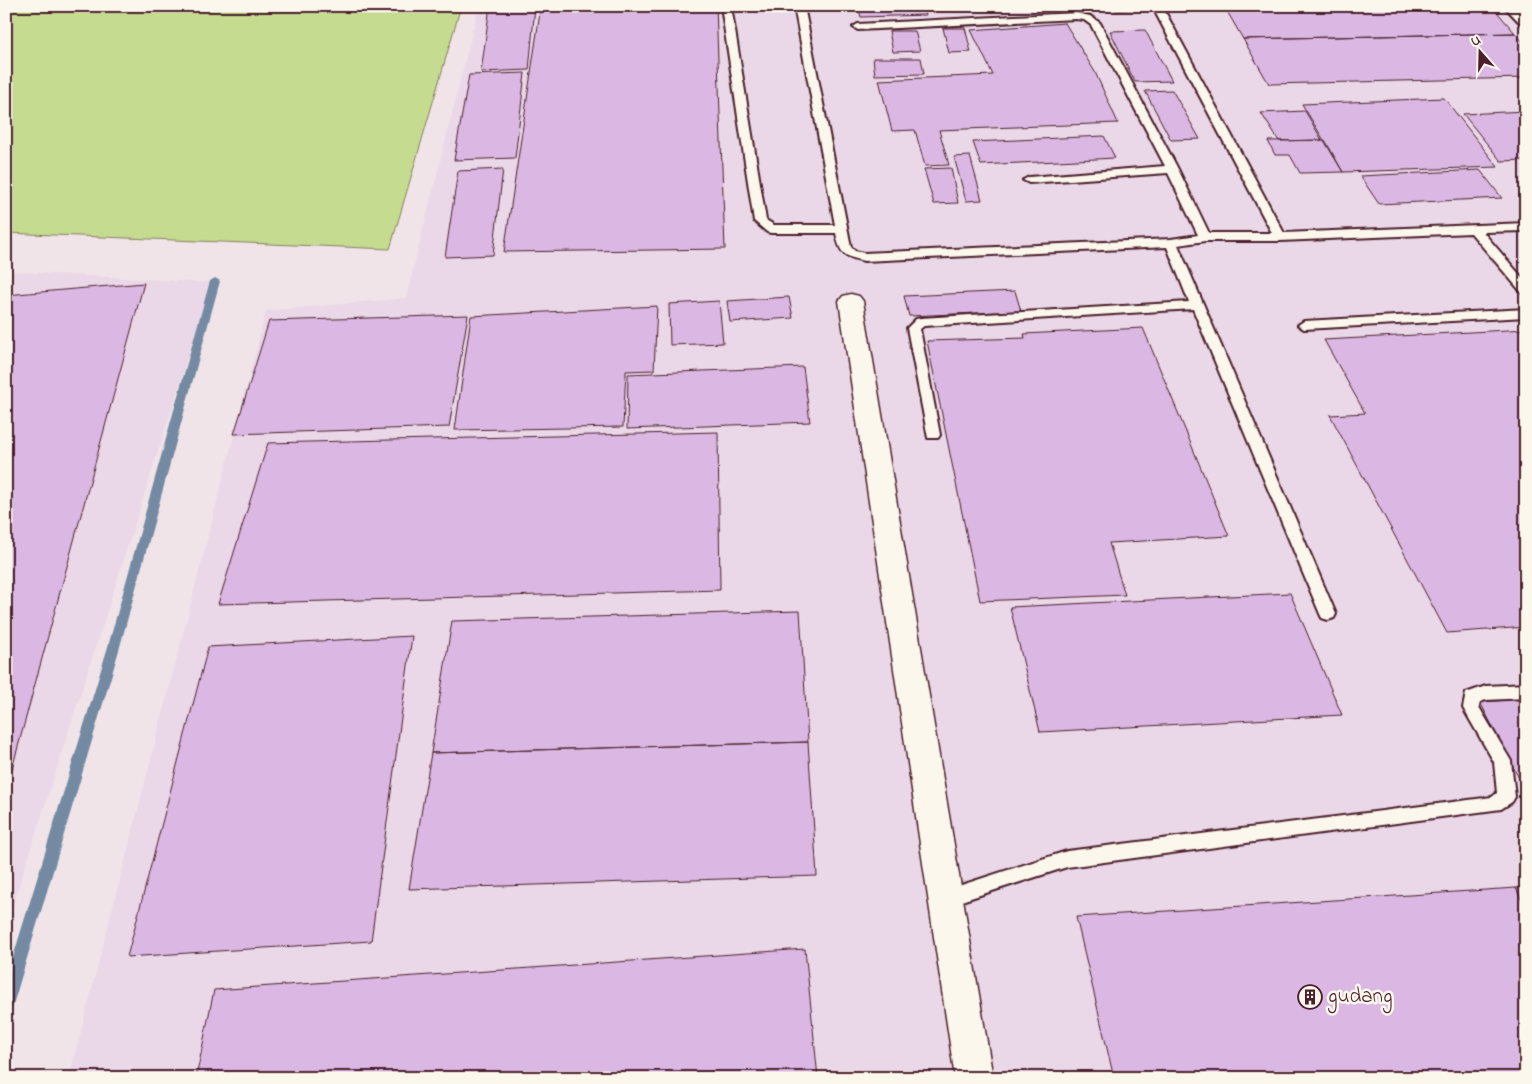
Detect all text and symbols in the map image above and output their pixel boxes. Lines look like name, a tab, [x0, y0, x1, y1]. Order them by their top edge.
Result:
north arrow	[1454, 28, 1504, 78]
text: U	[1468, 30, 1484, 53]
place label: gudang	[1327, 982, 1392, 1014]
building icon: gudang	[1297, 984, 1323, 1010]

